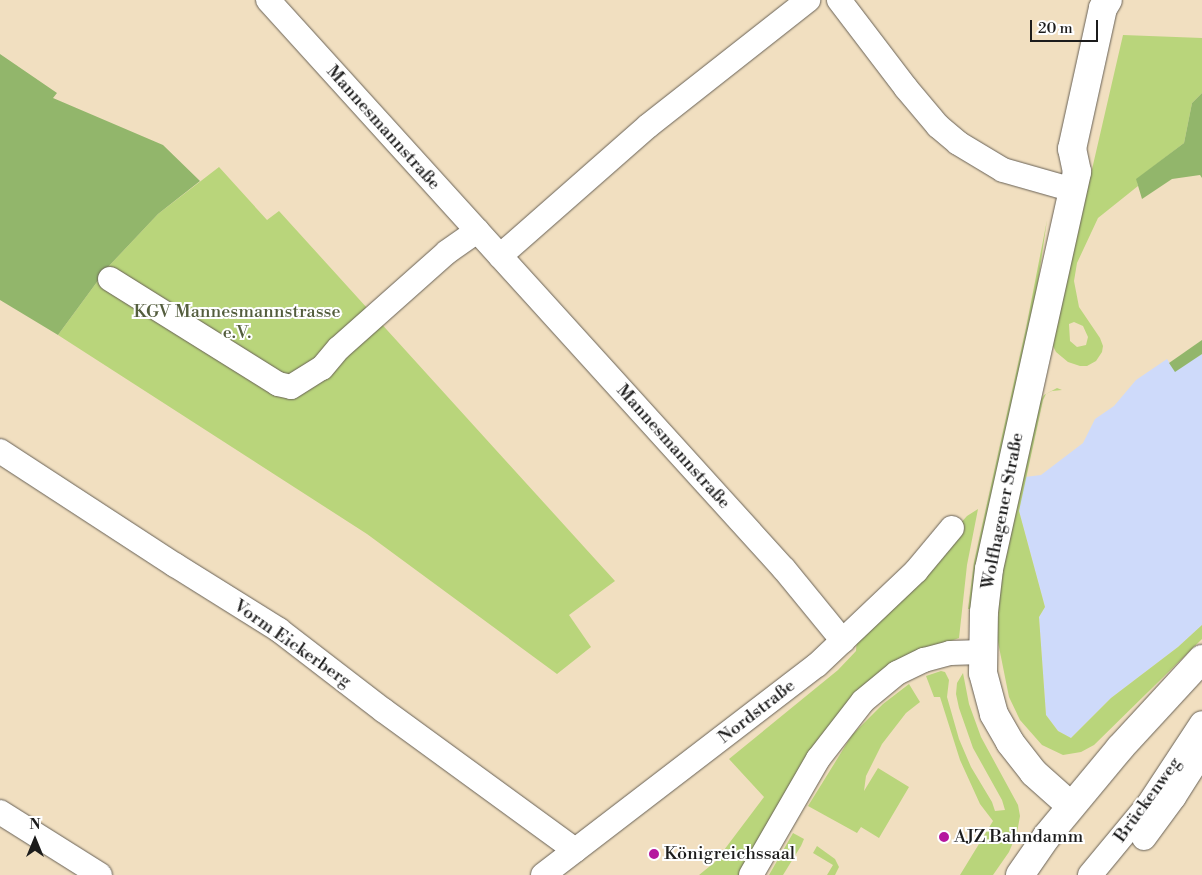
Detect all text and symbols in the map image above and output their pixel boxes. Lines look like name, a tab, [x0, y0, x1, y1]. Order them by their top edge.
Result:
scale bar	[1032, 10, 1100, 42]
text: 20 m	[1038, 19, 1073, 38]
street label: Mannesmannstraße	[321, 61, 445, 195]
park label: KGV Mannesmannstrasse e.V.	[133, 302, 341, 344]
street label: Mannesmannstraße	[611, 380, 735, 514]
street label: Wolfhagener Straße	[977, 431, 1029, 591]
street label: Vorm Eickerberg	[229, 595, 355, 693]
street label: Nordstraße	[714, 675, 800, 749]
street label: Brückenweg	[1110, 753, 1186, 847]
north arrow	[10, 815, 60, 865]
text: N	[29, 816, 41, 834]
place label: AJZ Bahndamm	[954, 826, 1083, 848]
marker: AJZ Bahndamm	[938, 831, 950, 843]
place label: Königreichssaal	[664, 843, 795, 865]
marker: Königreichssaal	[648, 848, 660, 860]

